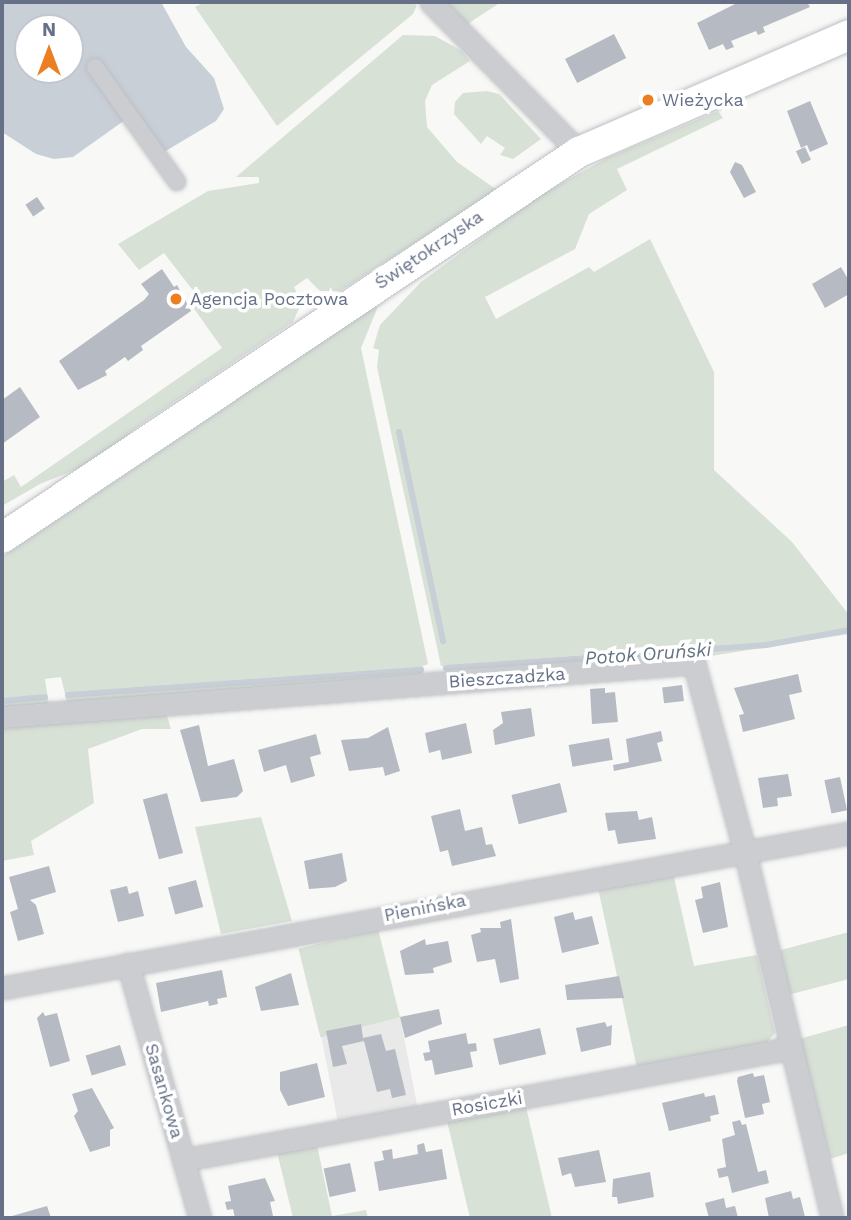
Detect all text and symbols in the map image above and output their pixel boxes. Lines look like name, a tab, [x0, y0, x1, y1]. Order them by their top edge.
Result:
north arrow	[14, 14, 84, 84]
text: N	[42, 18, 56, 41]
place label: Wieżycka	[662, 89, 744, 111]
marker: Wieżycka	[640, 92, 656, 108]
street label: Świętokrzyska	[371, 206, 487, 294]
place label: Agencja Pocztowa	[190, 288, 349, 310]
marker: Agencja Pocztowa	[168, 291, 184, 307]
water label: Potok Oruński	[584, 638, 712, 670]
street label: Bieszczadzka	[448, 663, 566, 693]
street label: Pienińska	[382, 889, 468, 927]
street label: Sasankowa	[140, 1041, 188, 1141]
street label: Rosiczki	[450, 1087, 524, 1121]

